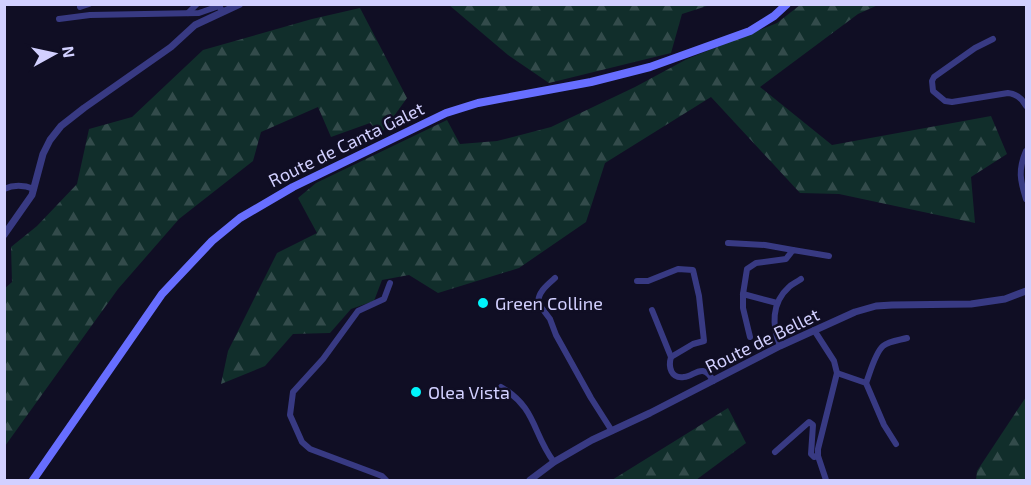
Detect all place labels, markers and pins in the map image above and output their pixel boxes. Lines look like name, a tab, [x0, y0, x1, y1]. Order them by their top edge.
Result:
place label: Green Colline	[495, 292, 603, 314]
marker: Green Colline	[476, 296, 490, 310]
place label: Olea Vista	[428, 381, 510, 403]
marker: Olea Vista	[409, 385, 423, 399]

